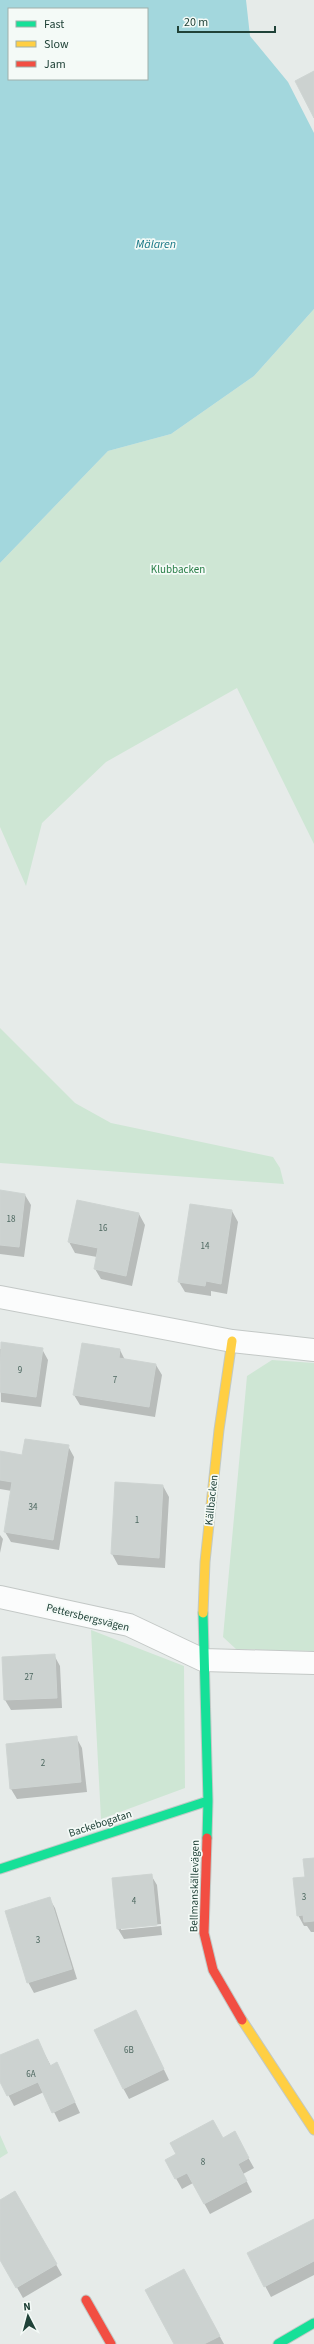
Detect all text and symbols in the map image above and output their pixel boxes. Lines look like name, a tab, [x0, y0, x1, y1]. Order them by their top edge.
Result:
legend	[8, 8, 148, 80]
scale bar	[178, 8, 275, 34]
text: 20 m	[184, 14, 208, 31]
text: Fast	[44, 16, 64, 33]
text: Slow	[44, 36, 69, 53]
text: Jam	[44, 56, 66, 73]
water label: Mälaren	[136, 236, 176, 253]
park label: Klubbacken	[151, 562, 205, 577]
house number: 18	[7, 1213, 16, 1226]
house number: 16	[99, 1222, 108, 1235]
house number: 14	[201, 1240, 210, 1253]
house number: 9	[18, 1364, 23, 1377]
house number: 7	[113, 1374, 118, 1387]
street label: Källbacken	[201, 1474, 222, 1526]
house number: 34	[29, 1501, 38, 1514]
house number: 1	[135, 1514, 139, 1527]
street label: Pettersbergsvägen	[45, 1600, 131, 1635]
house number: 27	[25, 1671, 34, 1684]
house number: 2	[41, 1757, 46, 1770]
street label: Backebogatan	[67, 1806, 134, 1841]
street label: Bellmanskällevägen	[186, 1840, 203, 1932]
house number: 3	[302, 1891, 307, 1904]
house number: 4	[132, 1895, 137, 1908]
house number: 3	[36, 1934, 41, 1947]
house number: 6B	[124, 2044, 134, 2057]
house number: 6A	[26, 2068, 36, 2081]
house number: 8	[201, 2156, 206, 2169]
north arrow	[8, 2296, 48, 2336]
text: N	[23, 2299, 31, 2314]

